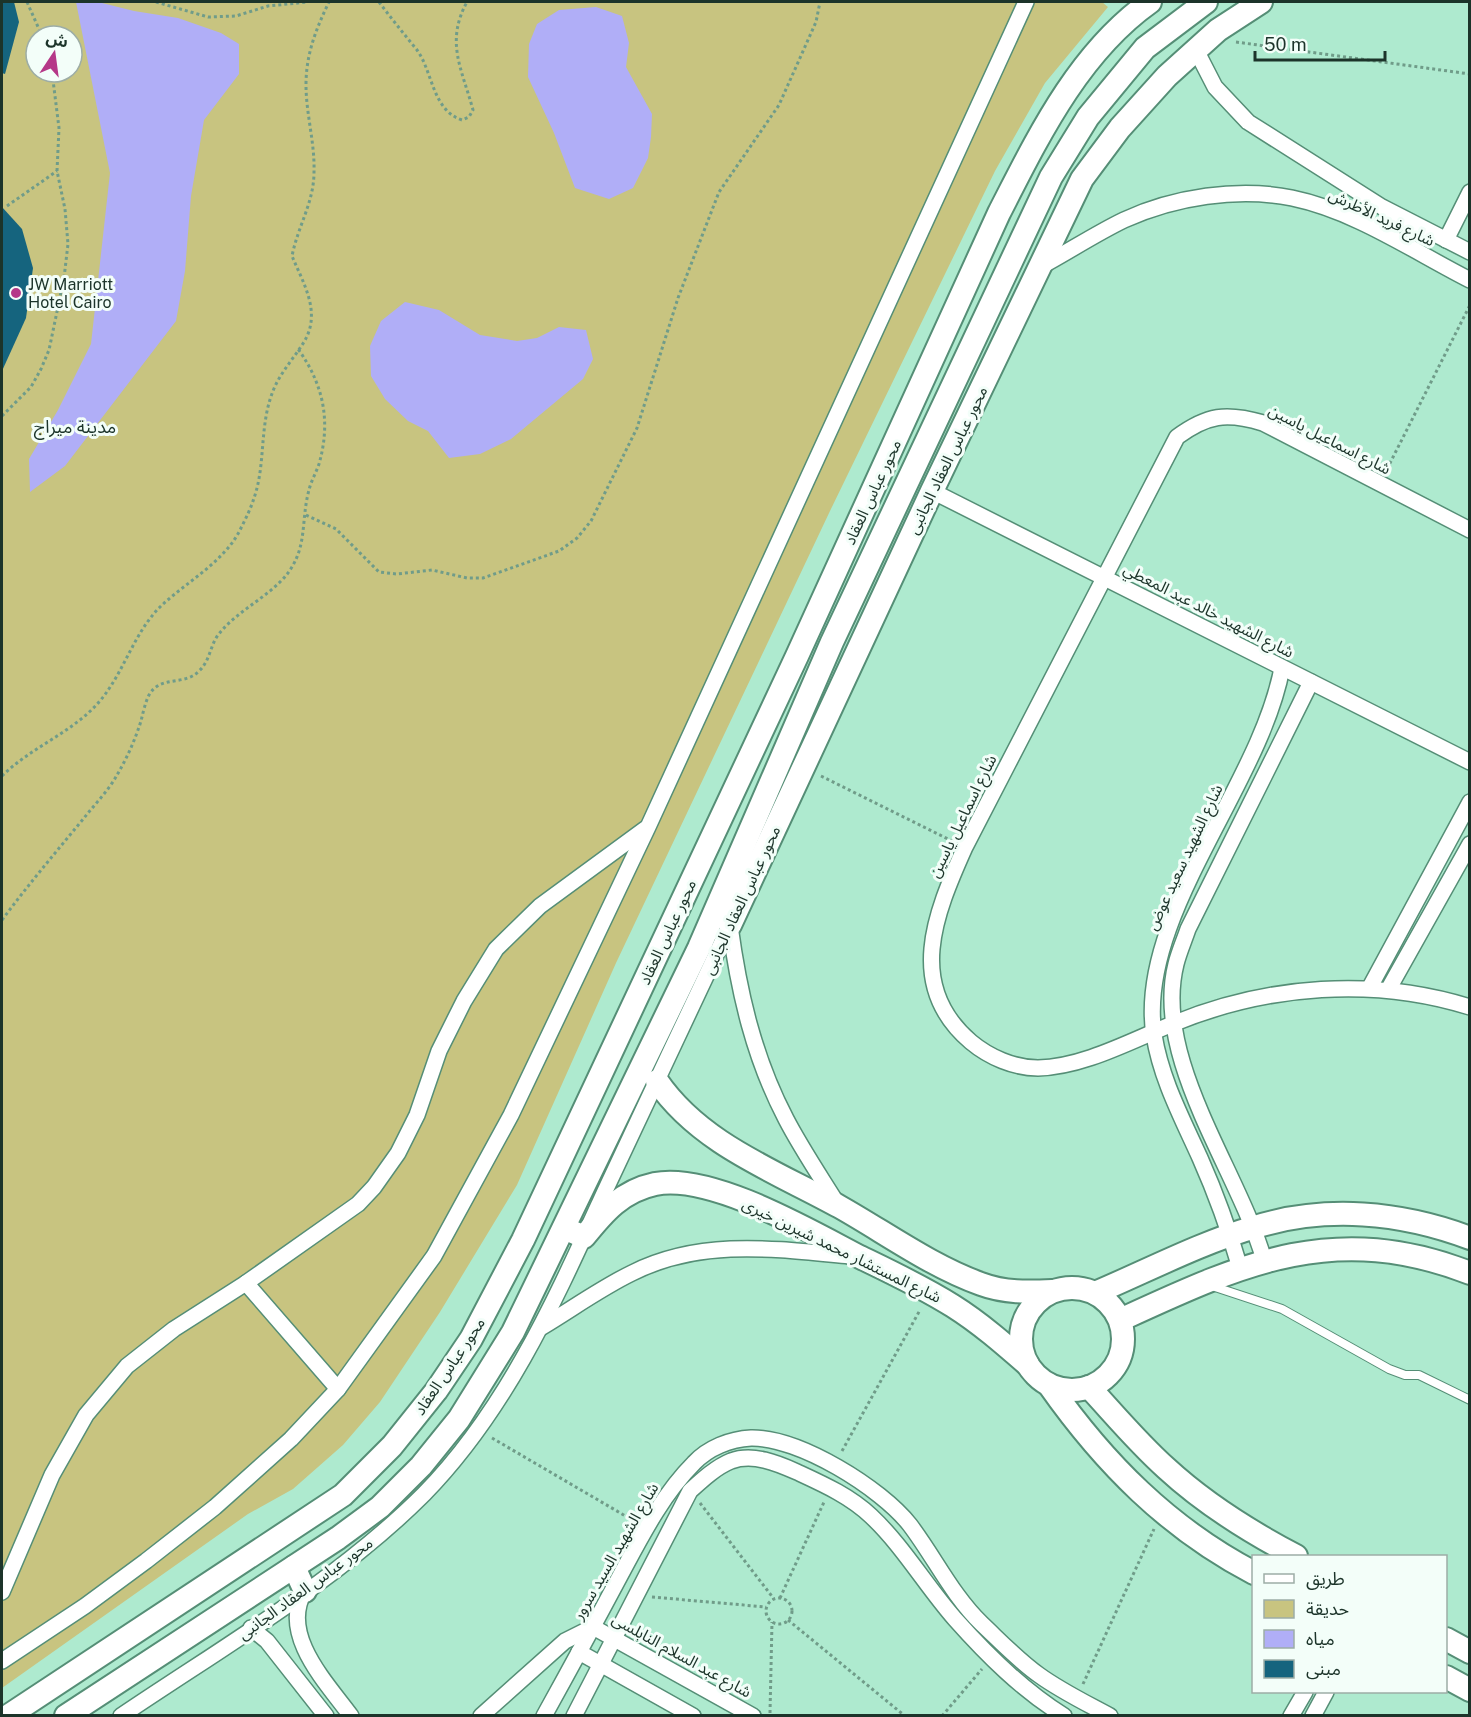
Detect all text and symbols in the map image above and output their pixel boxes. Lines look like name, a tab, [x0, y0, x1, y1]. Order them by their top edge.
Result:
north arrow	[24, 24, 84, 84]
scale bar	[1255, 24, 1386, 62]
text: ش	[44, 28, 70, 52]
text: 50 m	[1264, 34, 1307, 55]
street label: شارع فريد الأطرش	[1325, 185, 1438, 253]
place label: JW Marriott Hotel Cairo	[28, 275, 113, 312]
marker: JW Marriott Hotel Cairo	[9, 286, 23, 300]
street label: محور عباس العقاد الجانبى	[903, 383, 992, 537]
street label: شارع اسماعيل ياسين	[1264, 400, 1394, 481]
district label: مدينة ميراج	[34, 416, 116, 440]
street label: محور عباس العقاد	[840, 437, 905, 548]
street label: شارع الشهيد خالد عبد المعطي	[1119, 559, 1297, 664]
street label: شارع اسماعيل ياسين	[924, 752, 1003, 882]
street label: شارع الشهيد سعيد عوض	[1142, 781, 1229, 934]
street label: محور عباس العقاد الجانبى	[699, 823, 784, 978]
street label: محور عباس العقاد	[635, 877, 700, 988]
street label: شارع المستشار محمد شيرين خيرى	[738, 1194, 944, 1310]
street label: محور عباس العقاد	[410, 1314, 489, 1419]
street label: شارع الشهيد السيد سرور	[568, 1479, 665, 1625]
street label: محور عباس العقاد الجانبى	[234, 1533, 376, 1644]
legend	[1252, 1555, 1447, 1693]
text: طريق	[1306, 1568, 1345, 1590]
text: حديقة	[1306, 1598, 1349, 1619]
street label: شارع عبد السلام النابلسى	[607, 1609, 755, 1704]
text: مياه	[1306, 1628, 1335, 1649]
text: مبنى	[1306, 1658, 1341, 1680]

